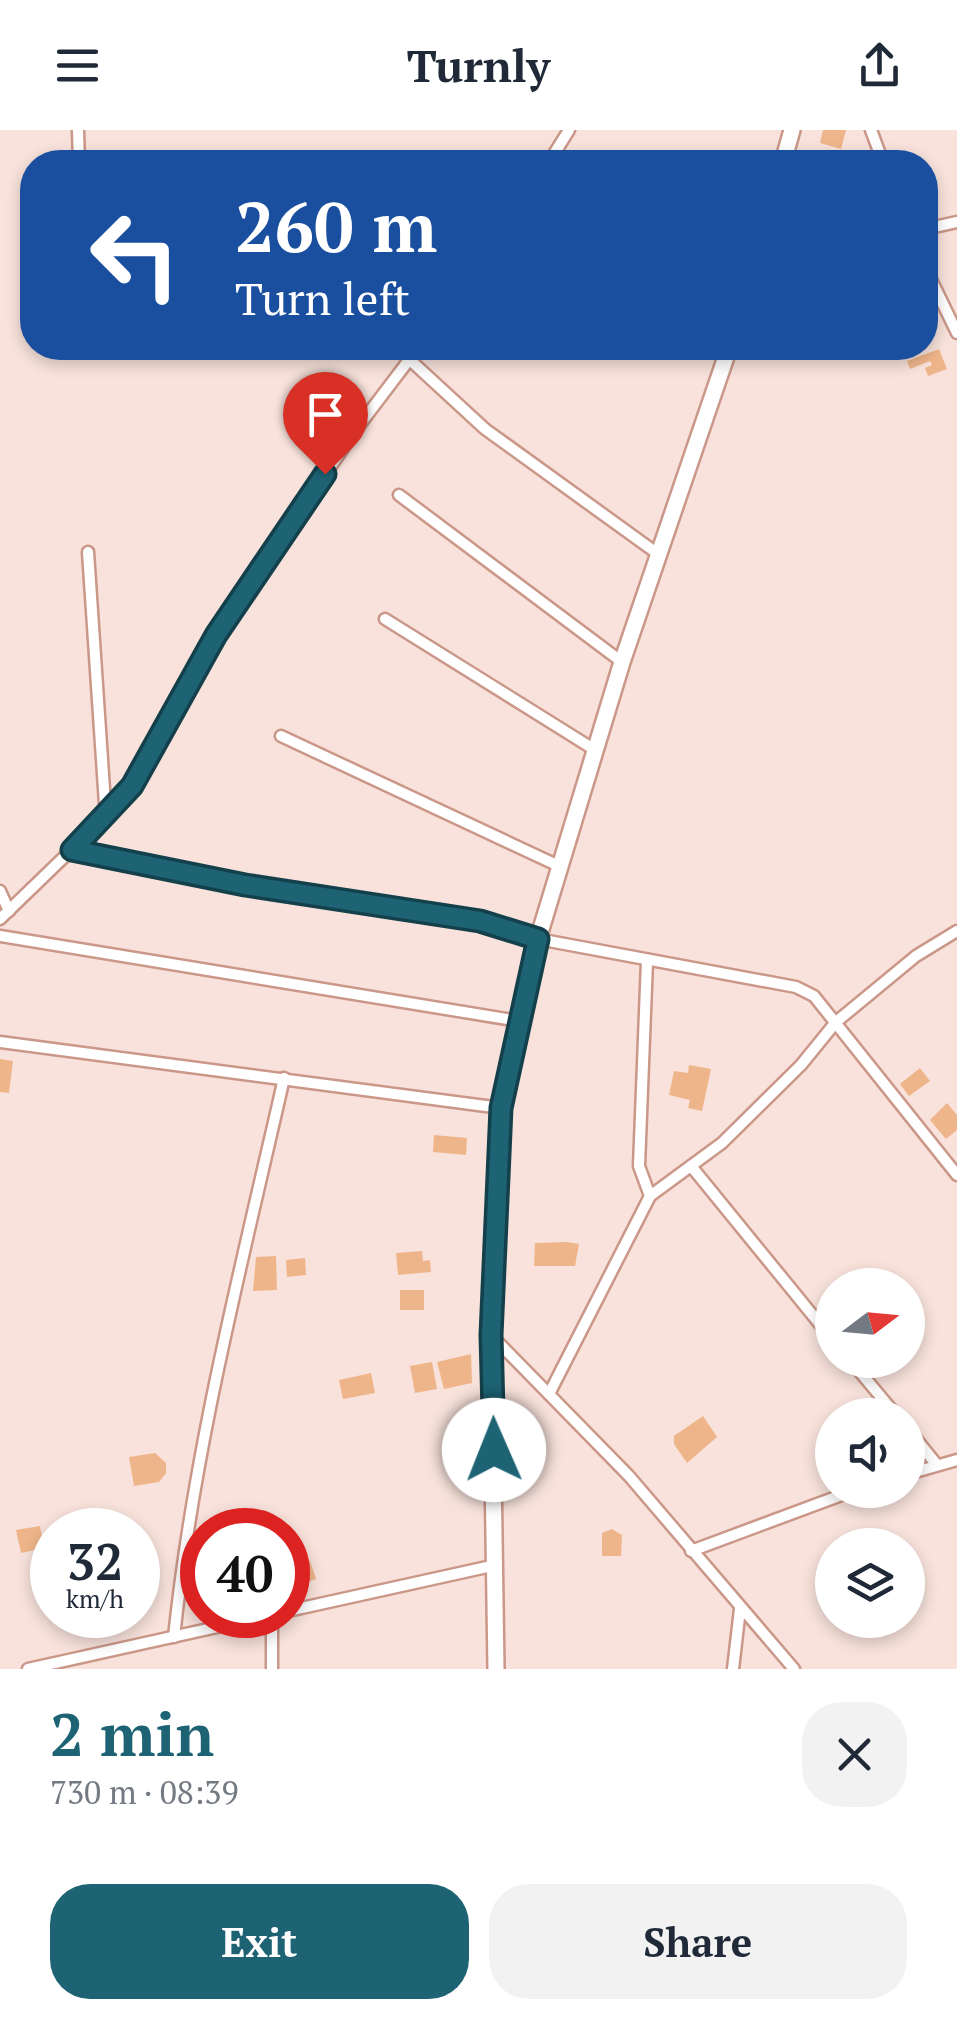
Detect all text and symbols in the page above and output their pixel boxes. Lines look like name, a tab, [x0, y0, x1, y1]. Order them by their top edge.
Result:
text: Turnly	[407, 35, 550, 95]
icon: menu	[50, 38, 105, 93]
icon: share	[852, 38, 907, 93]
text: 260 m	[235, 179, 437, 272]
icon: left	[70, 190, 200, 320]
text: Turn left	[235, 268, 410, 328]
pin	[283, 372, 368, 475]
icon: arrive	[298, 387, 353, 442]
north arrow	[815, 1268, 925, 1378]
map controls	[815, 1268, 925, 1638]
position arrow	[442, 1398, 546, 1502]
button: sound	[815, 1398, 925, 1508]
speed limit sign: 40	[180, 1508, 310, 1638]
text: 32	[67, 1528, 123, 1594]
button: layers	[815, 1528, 925, 1638]
text: km/h	[66, 1582, 124, 1615]
text: 2 min	[50, 1694, 214, 1773]
button: close	[802, 1702, 907, 1807]
text: 730 m · 08:39	[50, 1771, 238, 1813]
button: Exit	[50, 1884, 469, 1999]
button: Share	[489, 1884, 907, 1999]

